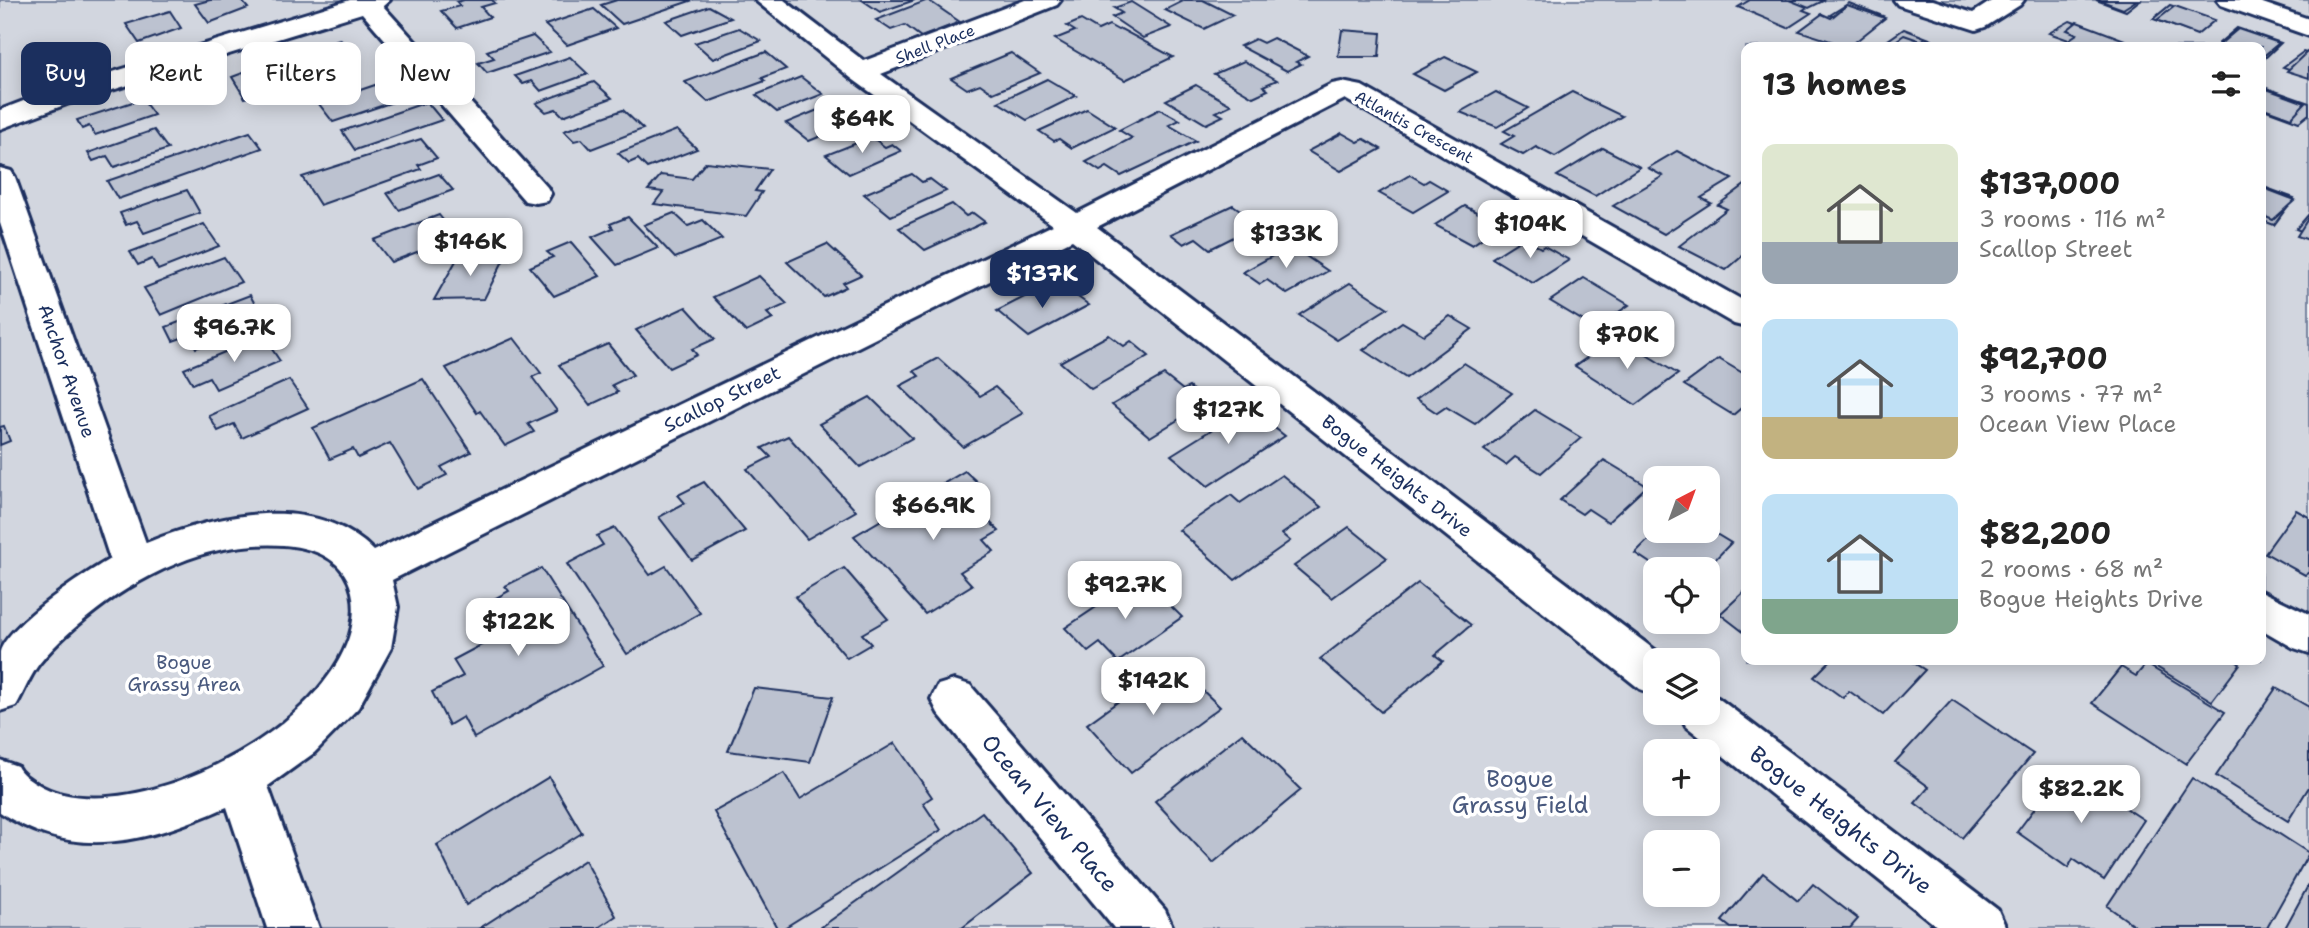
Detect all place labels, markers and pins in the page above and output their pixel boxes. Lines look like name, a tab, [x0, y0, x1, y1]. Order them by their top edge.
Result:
pin: $64K	[821, 96, 903, 155]
pin: $104K	[1481, 201, 1579, 260]
pin: $133K	[1237, 210, 1335, 270]
pin: $146K	[421, 218, 519, 278]
pin: $137K	[993, 250, 1091, 310]
pin: $96.7K	[177, 304, 291, 364]
pin: $70K	[1586, 312, 1668, 371]
pin: $127K	[1179, 386, 1277, 446]
pin: $66.9K	[876, 482, 990, 542]
pin: $92.7K	[1068, 562, 1182, 621]
pin: $122K	[469, 598, 567, 658]
pin: $142K	[1104, 658, 1202, 717]
pin: $82.2K	[2024, 766, 2138, 825]

